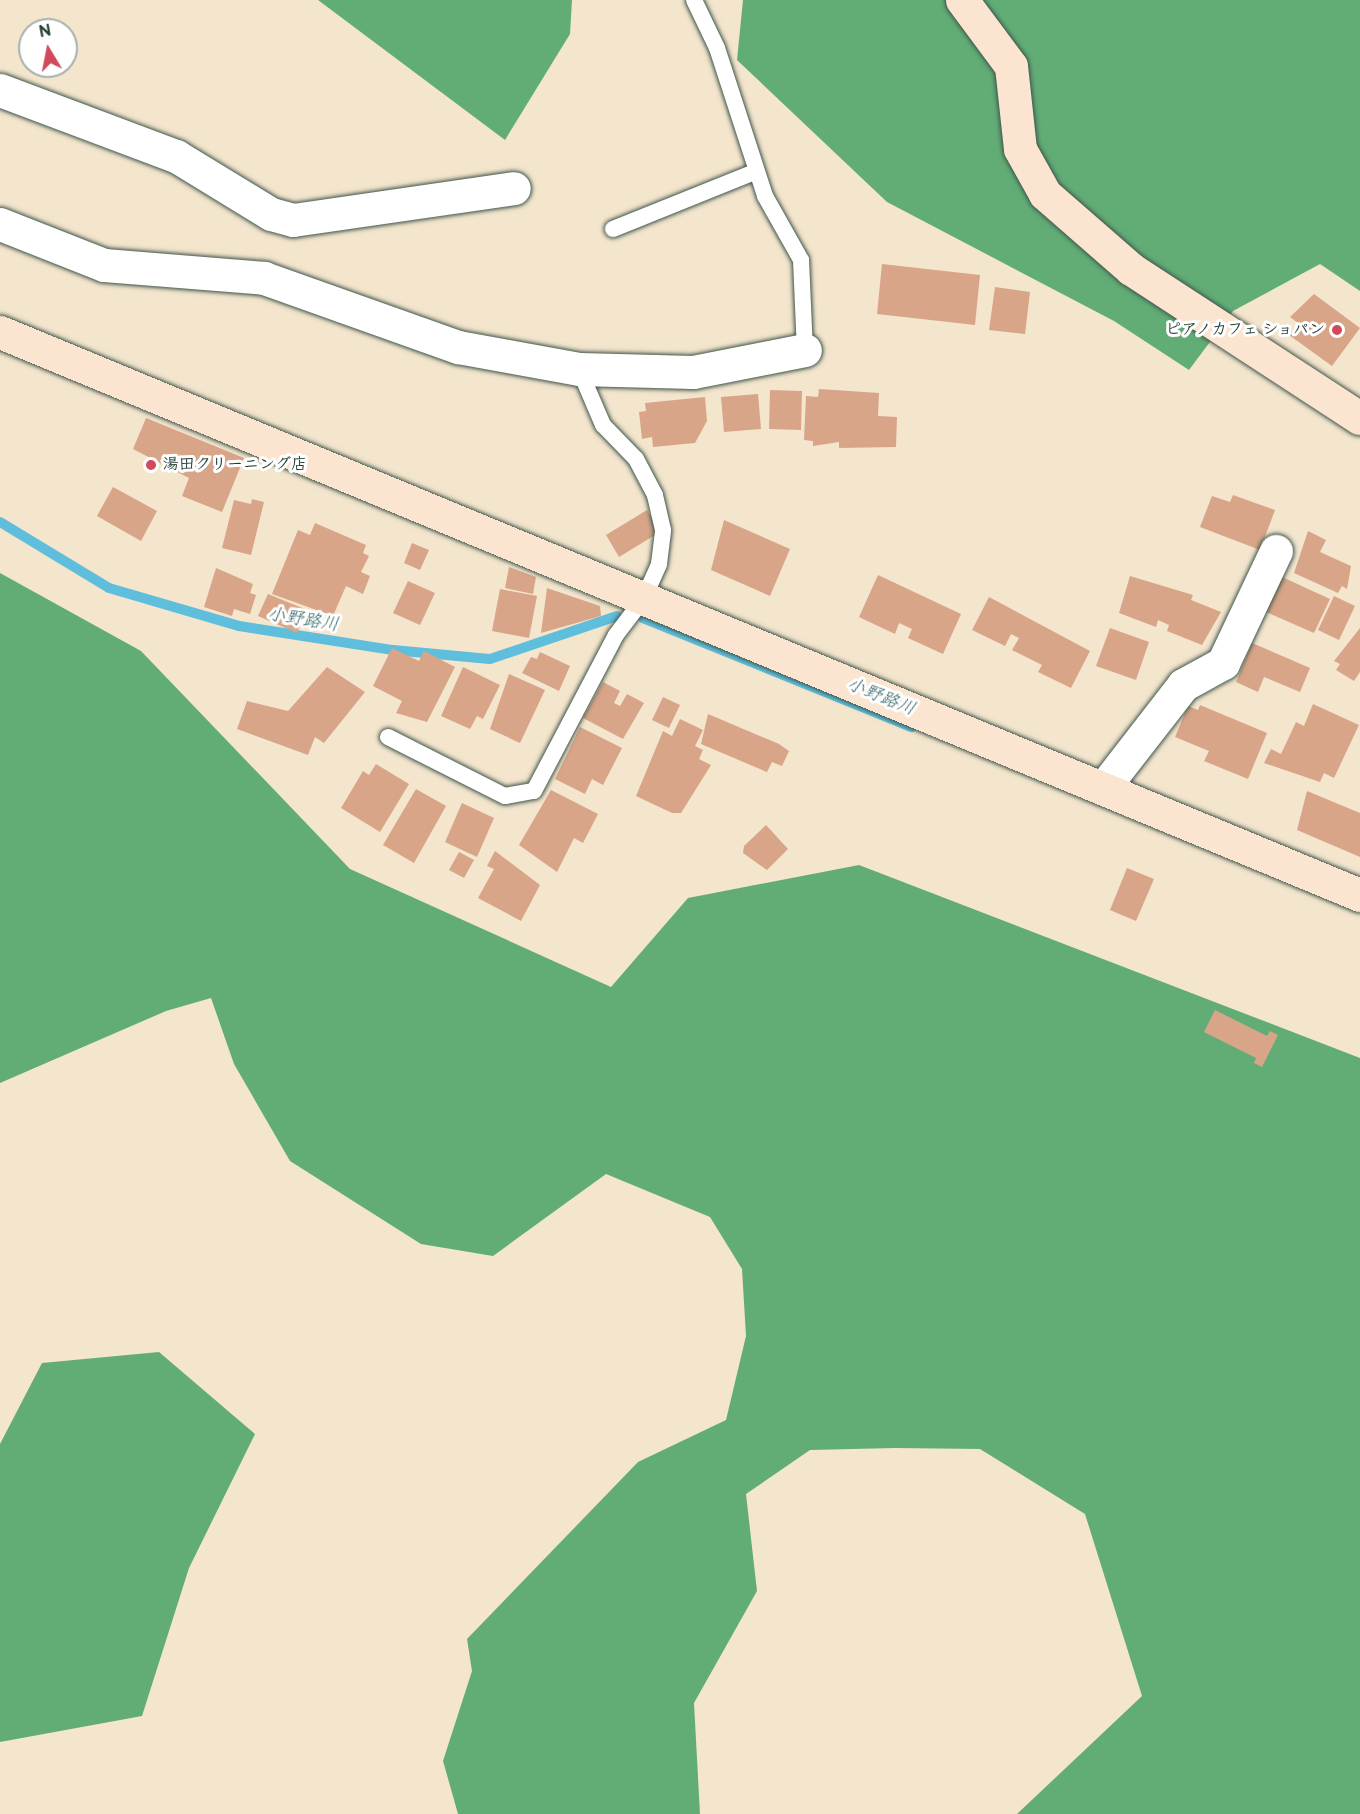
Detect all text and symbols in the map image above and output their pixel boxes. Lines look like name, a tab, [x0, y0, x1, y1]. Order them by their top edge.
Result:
north arrow	[18, 18, 78, 78]
text: N	[38, 21, 53, 42]
place label: ピアノカフェ ショパン	[1161, 320, 1325, 340]
marker: ピアノカフェ ショパン	[1330, 323, 1344, 337]
place label: 湯田クリーニング店	[163, 455, 307, 475]
marker: 湯田クリーニング店	[144, 458, 158, 472]
water label: 小野路川	[266, 604, 340, 636]
water label: 小野路川	[844, 674, 918, 720]

